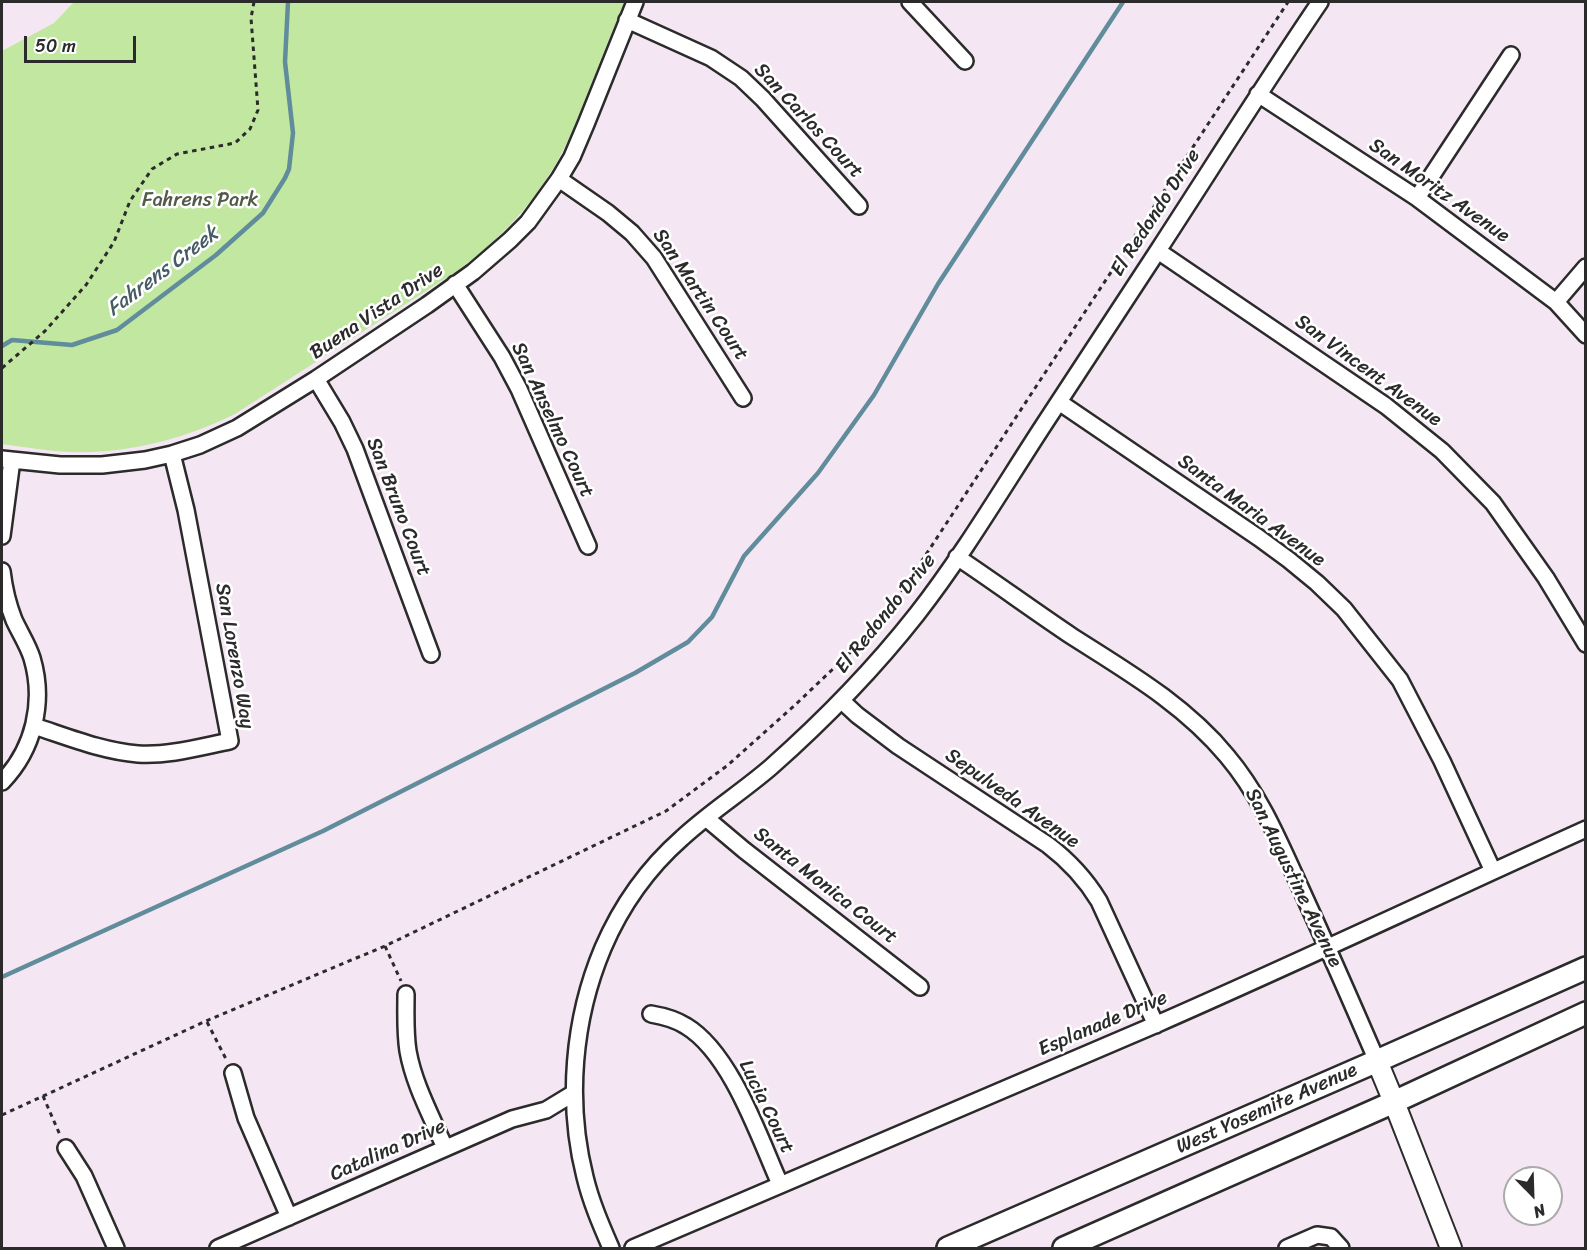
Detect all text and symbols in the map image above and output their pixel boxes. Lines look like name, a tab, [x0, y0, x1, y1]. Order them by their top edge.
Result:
scale bar	[27, 24, 140, 62]
text: 50 m	[35, 30, 76, 62]
street label: San Carlos Court	[748, 58, 868, 184]
street label: San Moritz Avenue	[1364, 134, 1514, 248]
street label: El Redondo Drive	[1106, 145, 1206, 281]
park label: Fahrens Park	[142, 189, 258, 213]
water label: Fahrens Creek	[102, 222, 224, 322]
street label: San Martin Court	[647, 225, 753, 365]
street label: Buena Vista Drive	[306, 259, 448, 365]
street label: San Vincent Avenue	[1290, 310, 1446, 432]
street label: San Anselmo Court	[505, 338, 599, 502]
street label: San Bruno Court	[361, 434, 435, 580]
street label: Santa Maria Avenue	[1173, 449, 1329, 573]
street label: El Redondo Drive	[830, 549, 942, 679]
street label: San Lorenzo Way	[209, 581, 259, 731]
street label: Sepulveda Avenue	[940, 744, 1084, 854]
street label: San Augustine Avenue	[1239, 785, 1347, 971]
street label: Santa Monica Court	[748, 822, 902, 950]
street label: Esplanade Drive	[1035, 986, 1171, 1062]
street label: Lucia Court	[733, 1056, 799, 1158]
street label: West Yosemite Avenue	[1173, 1058, 1361, 1160]
street label: Catalina Drive	[327, 1115, 449, 1187]
north arrow	[1503, 1166, 1563, 1226]
text: N	[1529, 1196, 1550, 1227]

